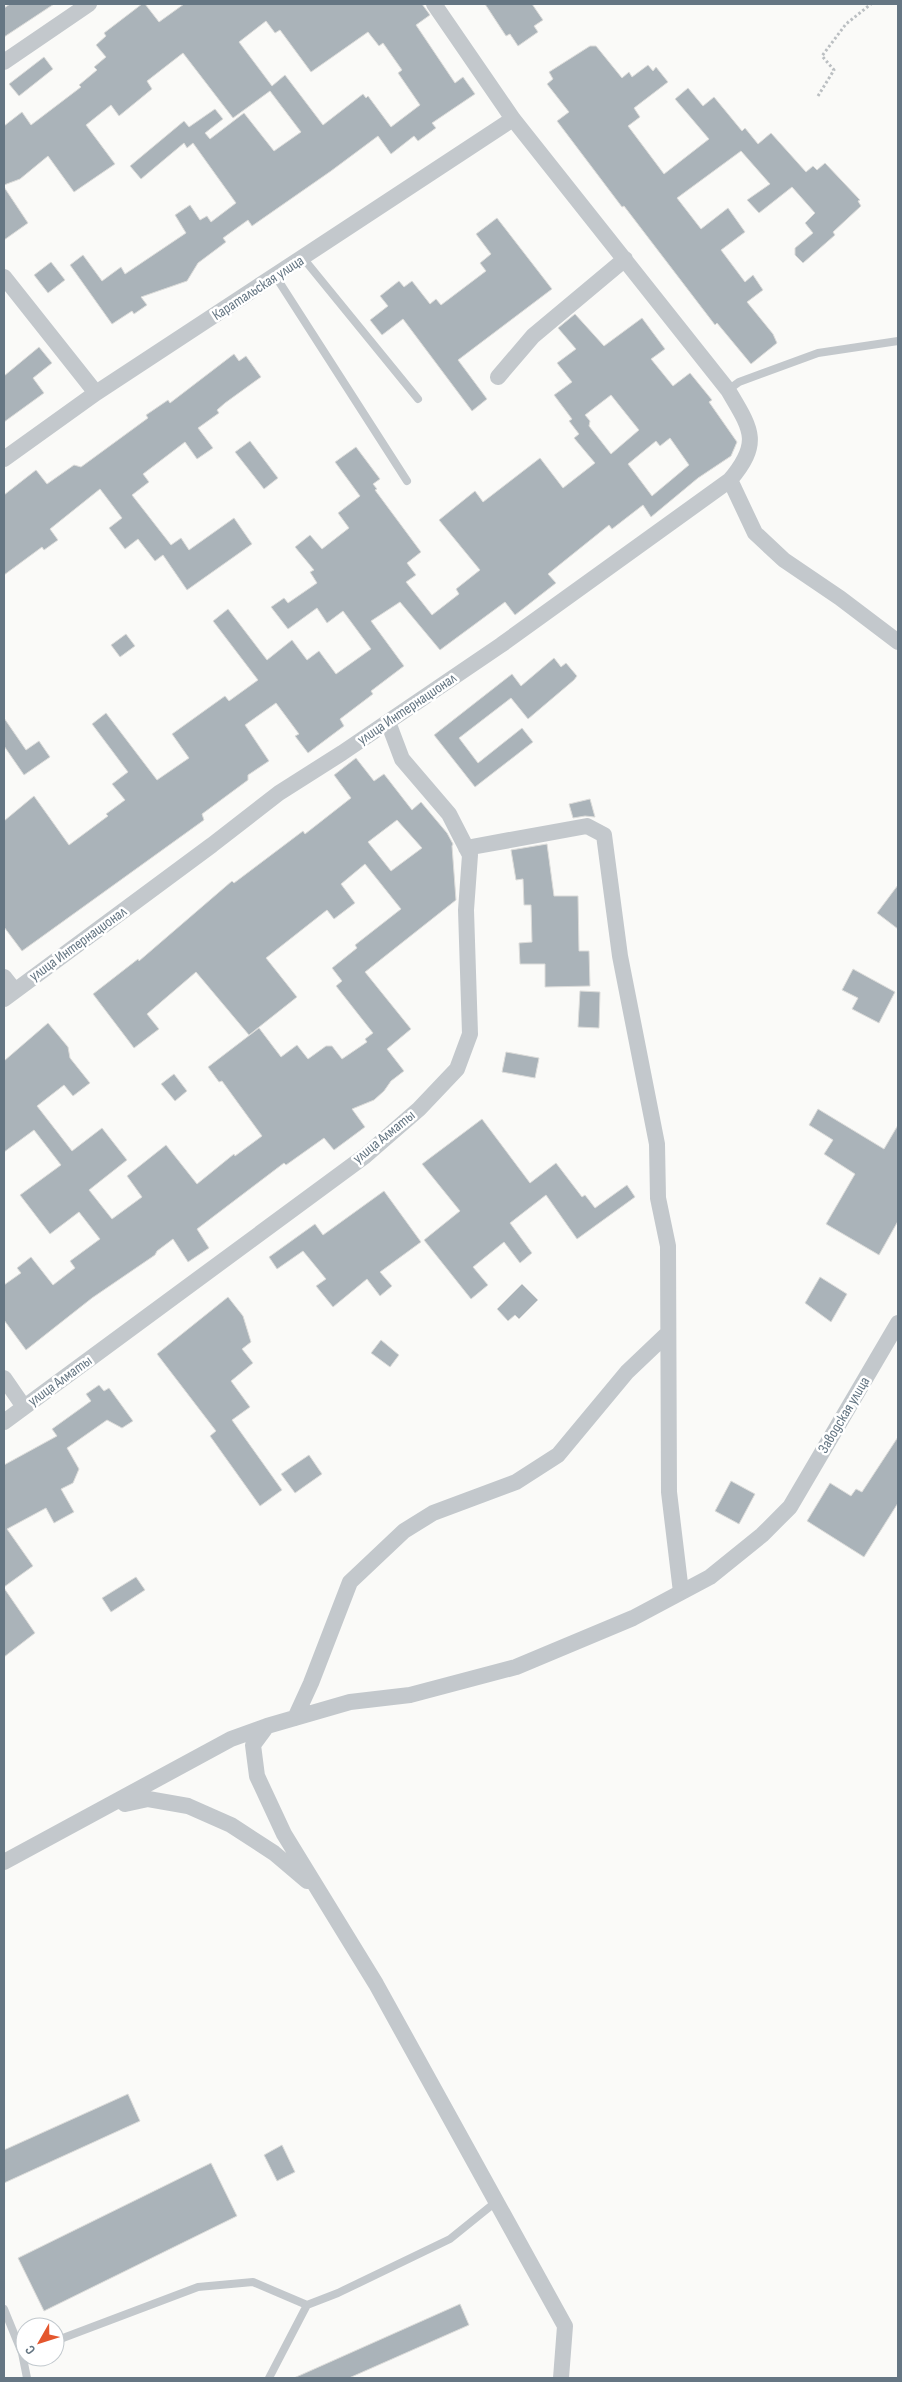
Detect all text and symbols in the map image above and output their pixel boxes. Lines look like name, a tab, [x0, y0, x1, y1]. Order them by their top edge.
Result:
street label: Каратальская улица	[209, 251, 308, 325]
street label: улица Интернационал	[354, 668, 461, 749]
street label: улица Интернационал	[26, 902, 131, 986]
street label: улица Алматы	[349, 1106, 419, 1168]
street label: улица Алматы	[24, 1351, 96, 1411]
street label: Заводская улица	[814, 1373, 874, 1457]
north arrow	[15, 2317, 65, 2367]
text: С	[21, 2342, 39, 2358]

